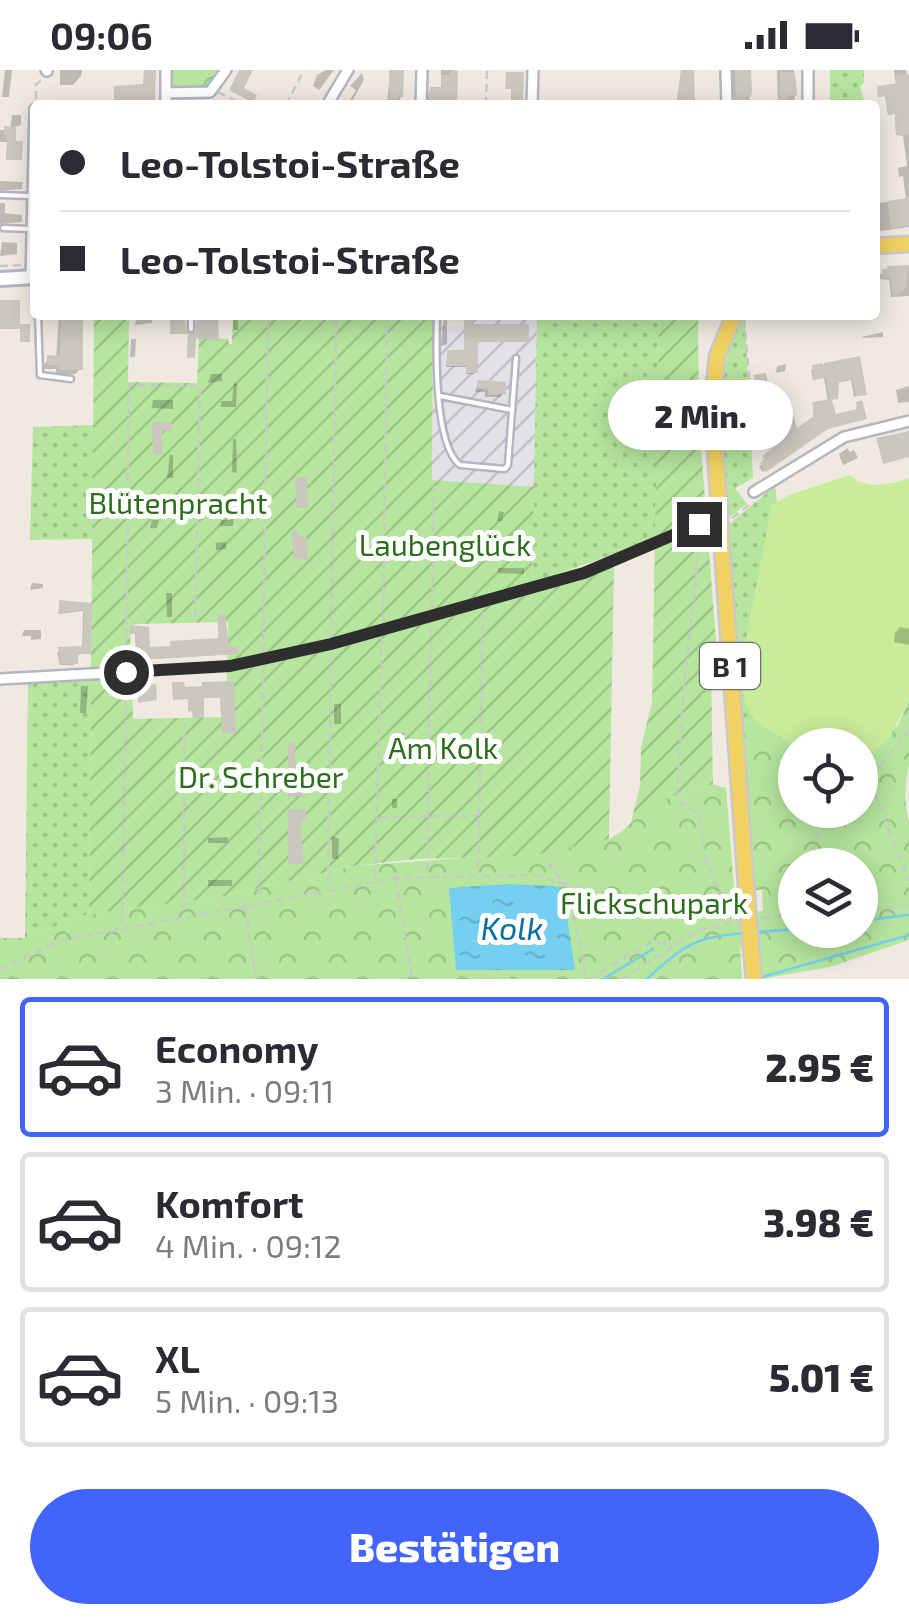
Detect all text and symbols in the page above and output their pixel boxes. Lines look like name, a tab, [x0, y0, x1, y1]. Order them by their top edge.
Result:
text: 09:06	[50, 12, 153, 58]
text: Leo-Tolstoi-Straße	[120, 140, 460, 186]
text: Leo-Tolstoi-Straße	[120, 236, 460, 282]
callout: 2 Min.	[606, 379, 792, 449]
text: 2 Min.	[654, 396, 747, 434]
park label: Blütenpracht	[88, 484, 268, 520]
route end	[677, 502, 722, 547]
park label: Laubenglück	[359, 526, 531, 562]
road number: B 1	[700, 643, 760, 689]
route start	[104, 650, 149, 695]
map controls	[778, 728, 878, 948]
button: locate	[778, 728, 878, 828]
park label: Am Kolk	[388, 729, 498, 765]
park label: Dr. Schreber	[178, 758, 344, 794]
button: layers	[778, 848, 878, 948]
park label: Flickschupark	[560, 884, 748, 920]
water label: Kolk	[481, 908, 543, 946]
icon: car	[35, 1022, 125, 1112]
text: Economy	[155, 1025, 319, 1071]
text: 2.95 €	[765, 1044, 874, 1090]
text: 3 Min. · 09:11	[155, 1071, 334, 1109]
icon: car	[35, 1177, 125, 1267]
text: Komfort	[155, 1180, 304, 1226]
text: 3.98 €	[763, 1199, 874, 1245]
text: 4 Min. · 09:12	[155, 1226, 341, 1264]
icon: car	[35, 1332, 125, 1422]
text: XL	[155, 1335, 200, 1381]
text: 5.01 €	[769, 1354, 874, 1400]
text: 5 Min. · 09:13	[155, 1381, 339, 1419]
button: Bestätigen	[30, 1489, 879, 1604]

